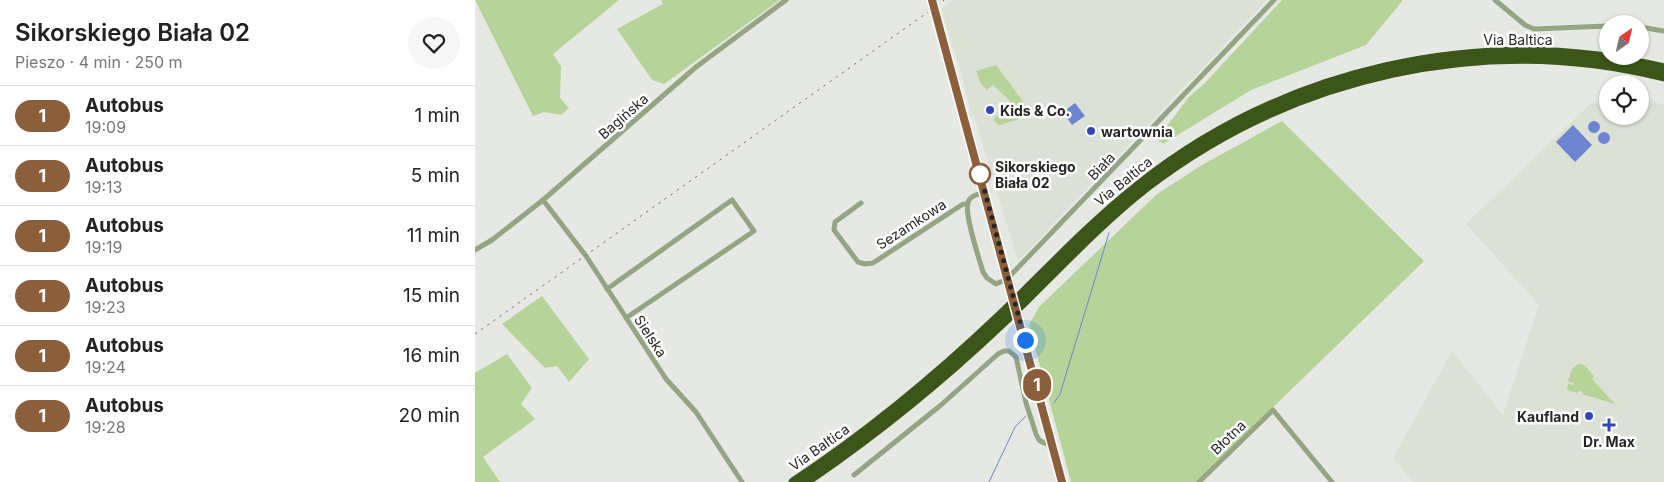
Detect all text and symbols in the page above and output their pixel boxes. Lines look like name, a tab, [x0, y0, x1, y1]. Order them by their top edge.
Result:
north arrow	[1599, 15, 1649, 65]
map controls	[1599, 15, 1649, 125]
button: heart	[408, 17, 460, 69]
text: Sikorskiego Biała 02	[15, 18, 250, 47]
street label: Via Baltica	[1483, 31, 1553, 48]
text: Pieszo · 4 min · 250 m	[15, 52, 183, 72]
button: locate	[1599, 75, 1649, 125]
street label: Bagińska	[595, 90, 651, 142]
text: Autobus	[85, 94, 164, 117]
place label: Kids & Co.	[1000, 102, 1070, 119]
text: 1 min	[414, 104, 460, 127]
marker: Kids & Co.	[984, 104, 996, 116]
text: 1	[39, 105, 46, 126]
text: 19:09	[85, 117, 126, 137]
place label: wartownia	[1101, 123, 1173, 140]
marker: wartownia	[1085, 125, 1097, 137]
street label: Biała	[1084, 149, 1118, 183]
street label: Via Baltica	[1091, 153, 1155, 209]
text: Autobus	[85, 154, 164, 177]
place label: Sikorskiego Biała 02	[995, 158, 1076, 191]
marker: Sikorskiego Biała 02	[969, 163, 991, 185]
text: 5 min	[411, 164, 460, 187]
text: 1	[39, 165, 46, 186]
text: 19:13	[85, 177, 122, 197]
street label: Sezamkowa	[873, 195, 949, 253]
text: Autobus	[85, 214, 164, 237]
text: 11 min	[407, 224, 460, 247]
text: 1	[39, 225, 46, 246]
text: 19:19	[85, 237, 122, 257]
text: Autobus	[85, 274, 164, 297]
text: 15 min	[403, 284, 460, 307]
text: 1	[39, 285, 46, 306]
text: 19:23	[85, 297, 126, 317]
street label: Sielska	[631, 312, 671, 360]
your location	[1013, 328, 1038, 353]
text: Autobus	[85, 334, 164, 357]
text: 16 min	[403, 344, 460, 367]
text: 1	[39, 345, 46, 366]
text: 19:24	[85, 357, 126, 377]
line badge: 1	[1021, 369, 1053, 401]
text: 1	[1033, 374, 1041, 395]
text: Autobus	[85, 394, 164, 417]
text: 20 min	[399, 404, 460, 427]
text: 1	[39, 405, 46, 426]
place label: Kaufland	[1517, 408, 1579, 425]
marker: Kaufland	[1583, 410, 1595, 422]
street label: Błotna	[1207, 416, 1249, 458]
text: 19:28	[85, 417, 126, 437]
marker: Dr. Max	[1603, 419, 1615, 431]
street label: Via Baltica	[786, 420, 852, 474]
place label: Dr. Max	[1583, 433, 1635, 450]

